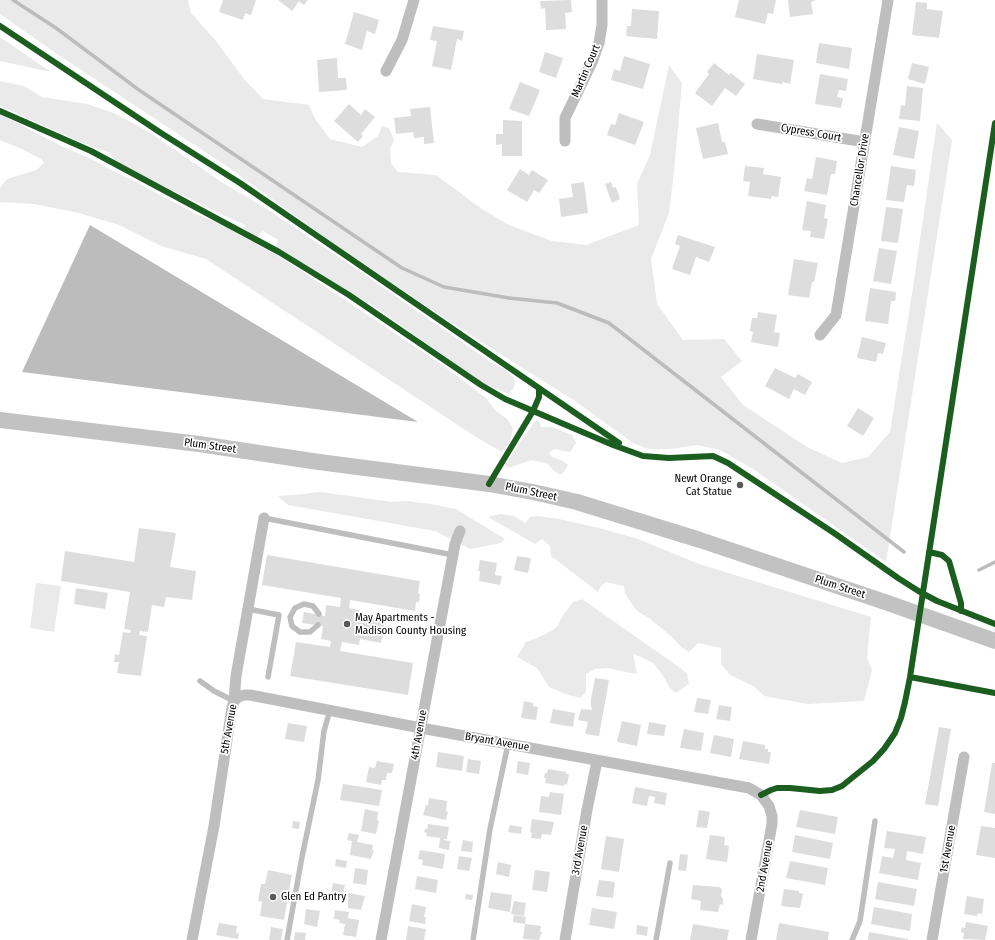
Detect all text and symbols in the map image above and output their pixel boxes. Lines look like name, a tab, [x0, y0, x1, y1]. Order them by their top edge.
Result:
street label: Martin Court	[569, 43, 603, 99]
street label: Cypress Court	[780, 121, 842, 145]
street label: Chancellor Drive	[848, 133, 872, 207]
street label: Plum Street	[183, 436, 237, 456]
place label: Newt Orange Cat Statue	[674, 472, 732, 498]
street label: Plum Street	[504, 480, 558, 504]
marker: Newt Orange Cat Statue	[735, 480, 745, 490]
street label: Plum Street	[813, 573, 867, 601]
place label: May Apartments - Madison County Housing	[355, 611, 466, 637]
marker: May Apartments - Madison County Housing	[342, 619, 352, 629]
street label: 5th Avenue	[218, 703, 240, 755]
street label: 4th Avenue	[408, 709, 430, 761]
street label: Bryant Avenue	[464, 730, 530, 754]
street label: 3rd Avenue	[569, 824, 591, 876]
street label: 1st Avenue	[937, 824, 959, 874]
street label: 2nd Avenue	[754, 839, 776, 893]
place label: Glen Ed Pantry	[281, 890, 346, 904]
marker: Glen Ed Pantry	[268, 892, 278, 902]

